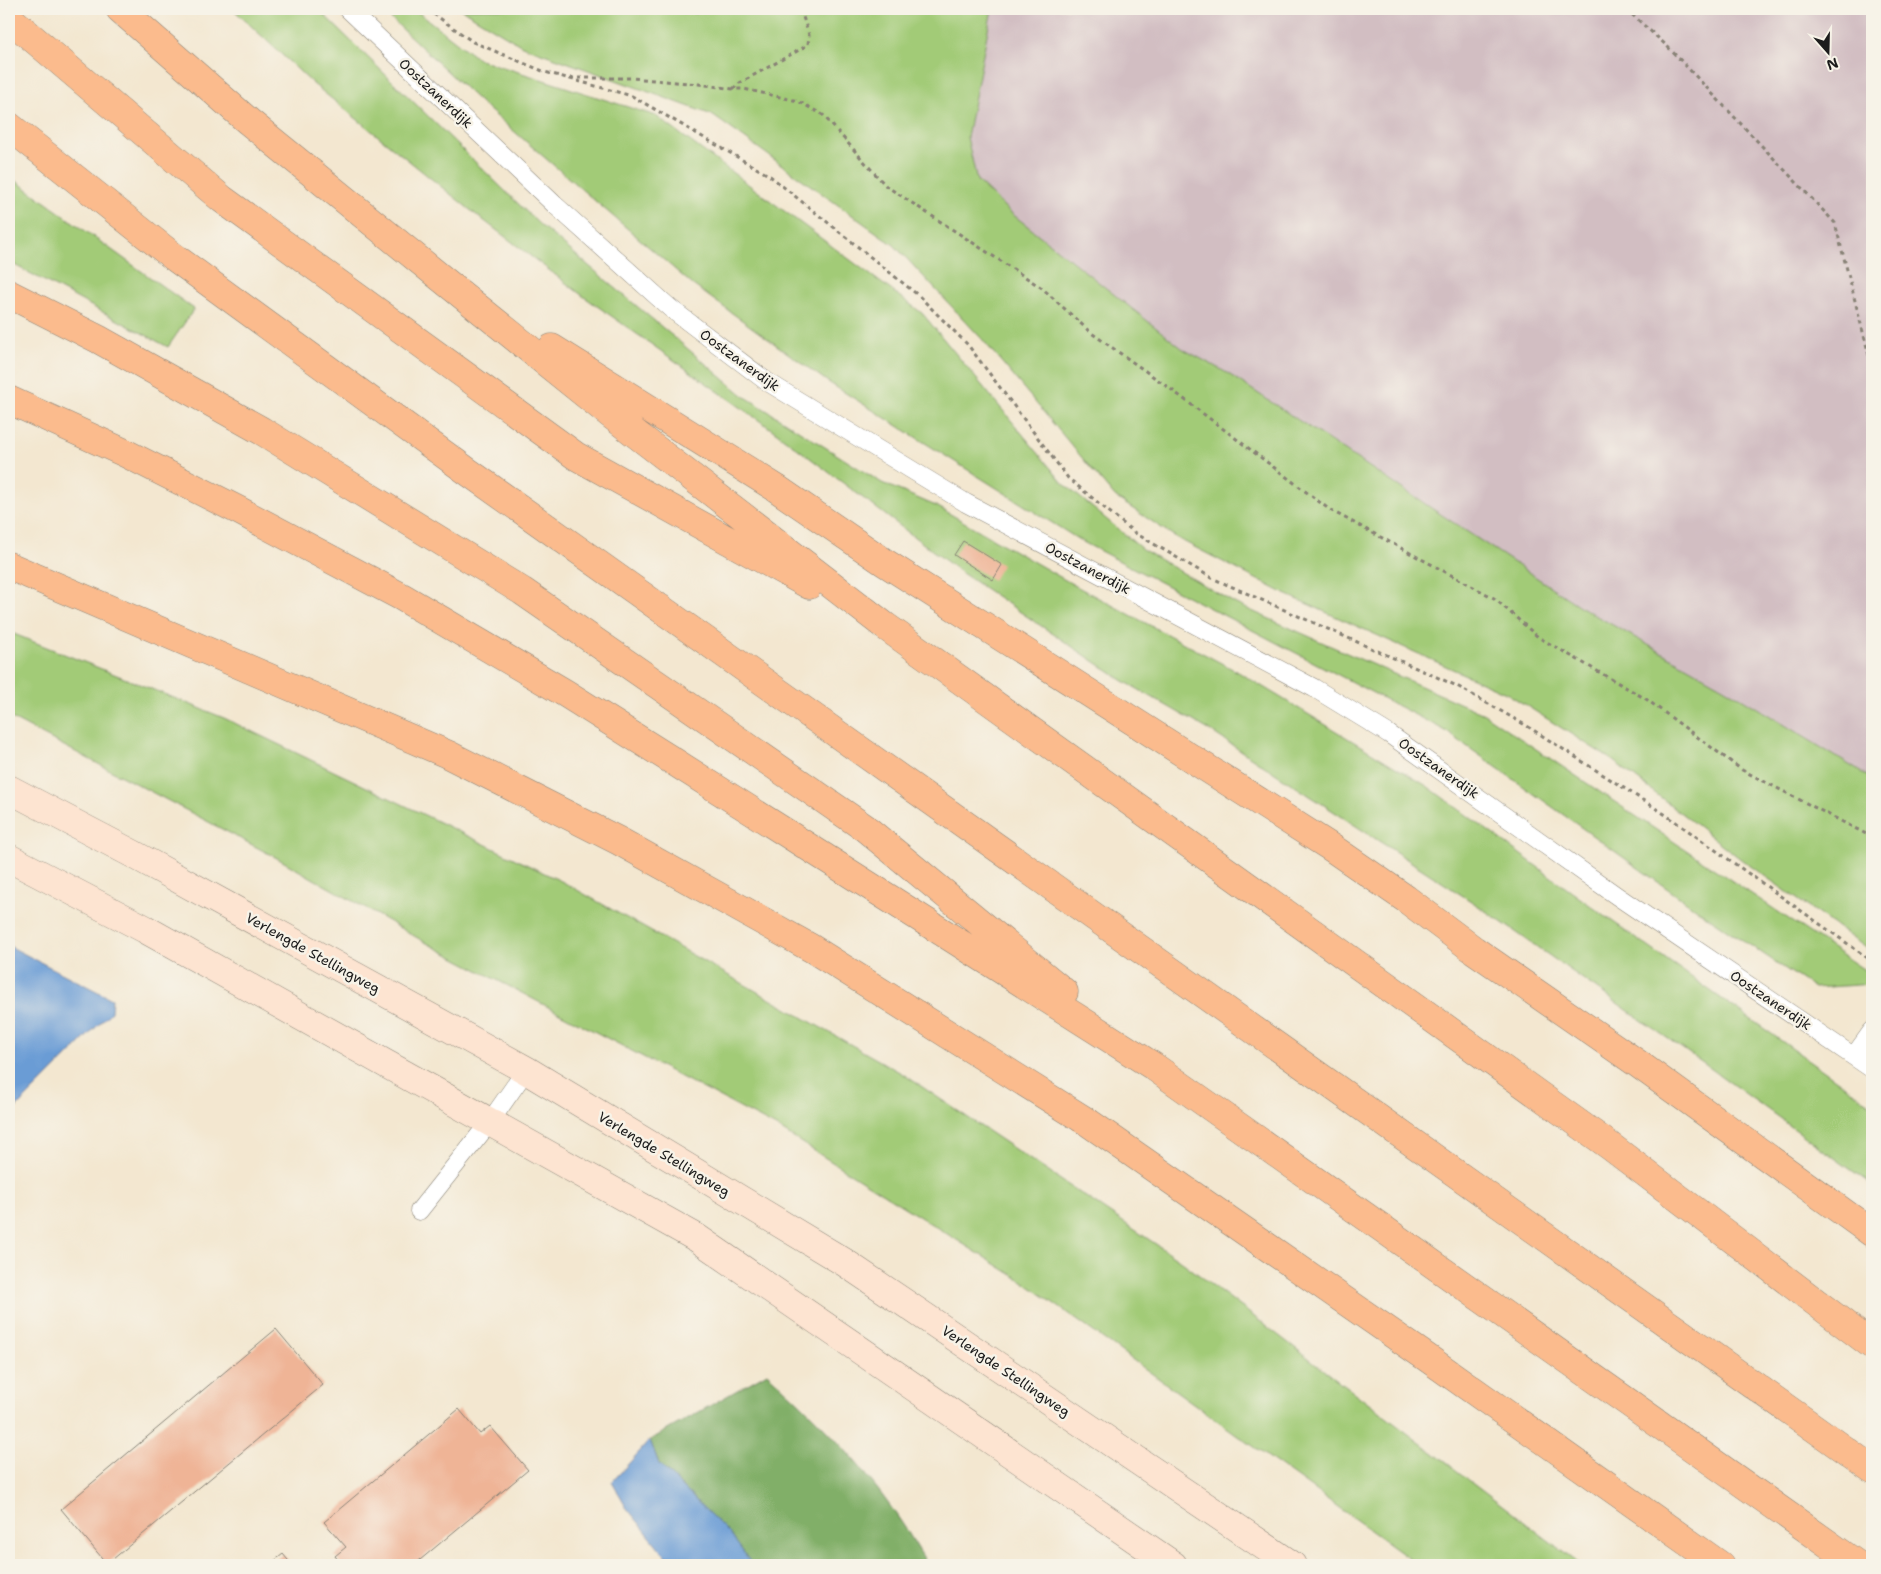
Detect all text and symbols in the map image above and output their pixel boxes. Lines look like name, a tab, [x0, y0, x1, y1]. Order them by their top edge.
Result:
north arrow	[1804, 28, 1854, 78]
street label: Oostzanerdijk	[395, 54, 477, 132]
text: N	[1824, 54, 1841, 75]
street label: Oostzanerdijk	[696, 325, 784, 395]
street label: Oostzanerdijk	[1042, 538, 1134, 598]
street label: Oostzanerdijk	[1395, 734, 1483, 802]
street label: Verlengde Stellingweg	[243, 909, 383, 997]
street label: Oostzanerdijk	[1727, 966, 1815, 1034]
street label: Verlengde Stellingweg	[595, 1107, 733, 1201]
street label: Verlengde Stellingweg	[938, 1321, 1074, 1421]

